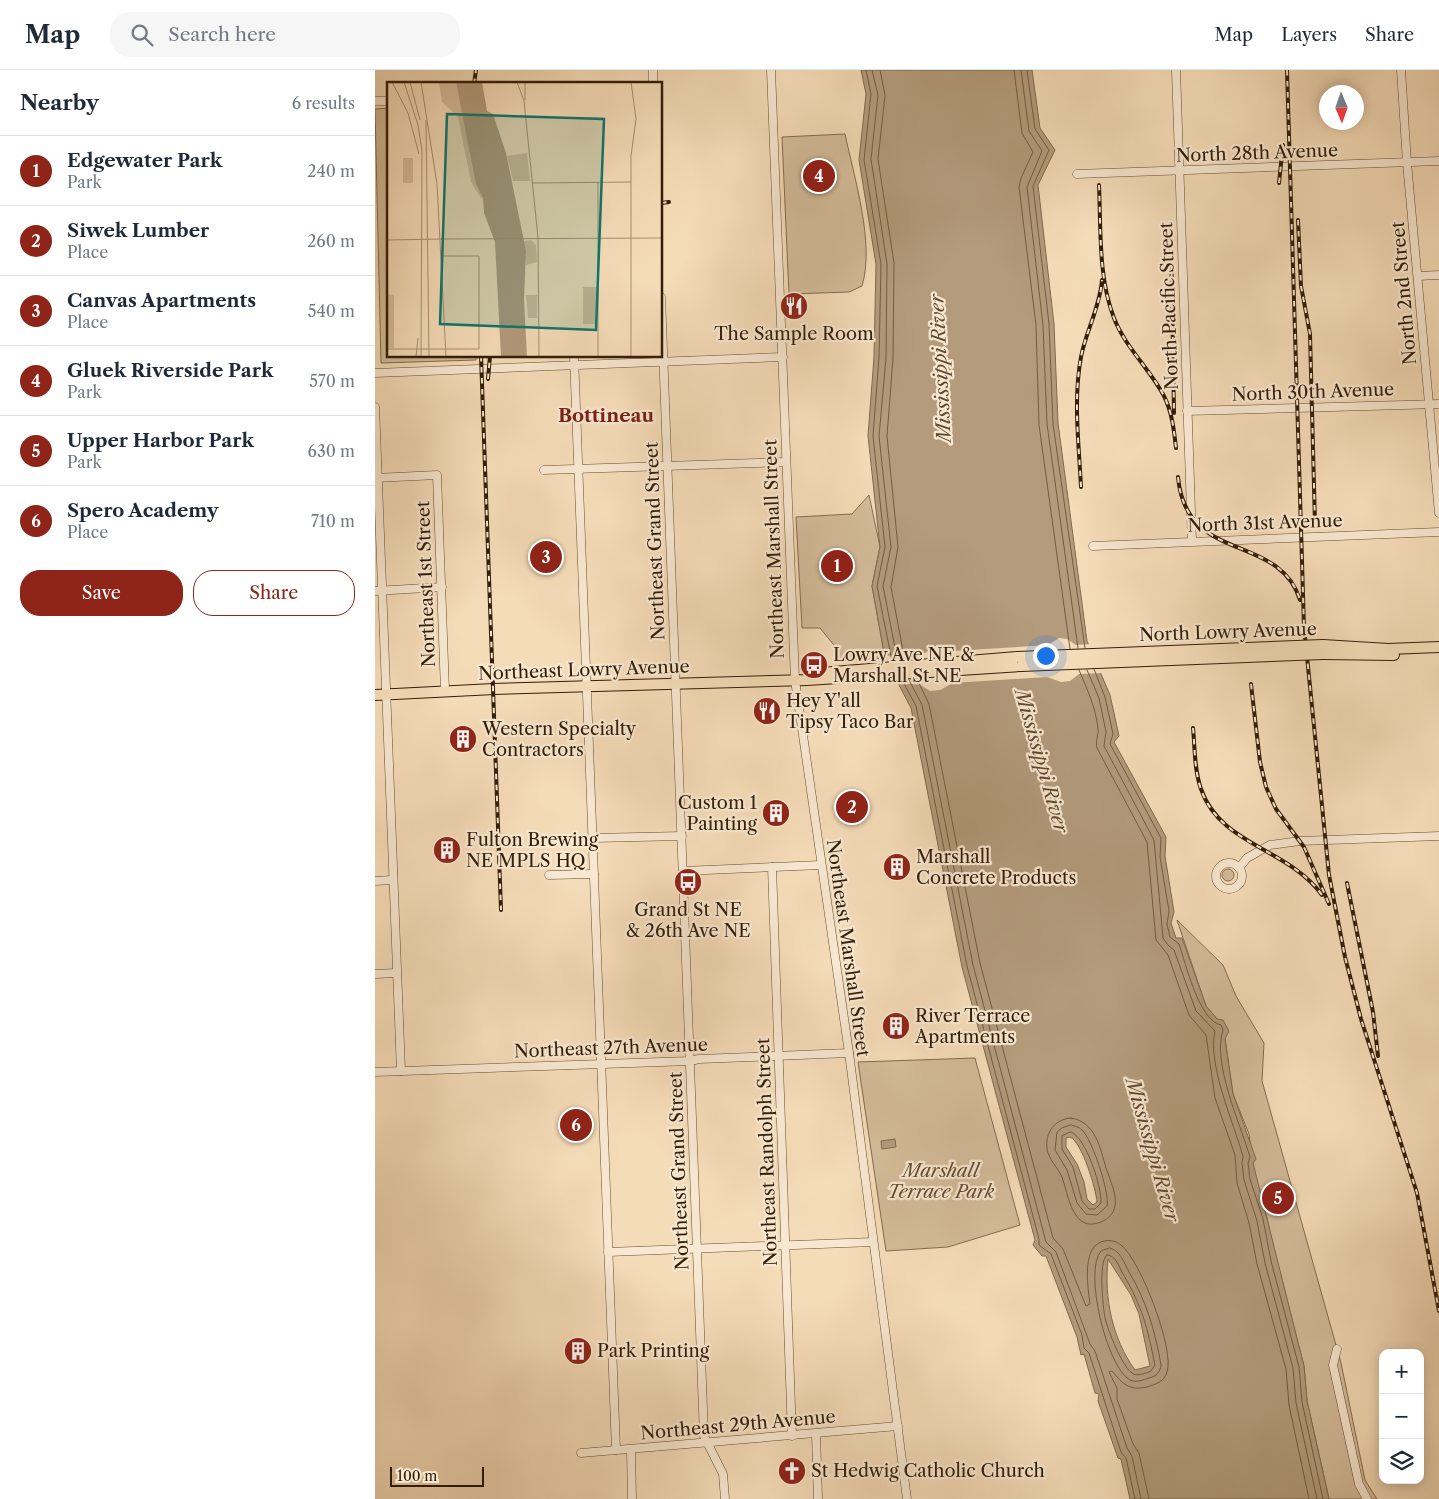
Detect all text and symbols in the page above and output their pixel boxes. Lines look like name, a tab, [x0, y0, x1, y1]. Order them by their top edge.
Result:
search box	[110, 12, 460, 57]
text: Map	[25, 20, 80, 49]
icon: search	[128, 21, 156, 49]
text: Search here	[168, 23, 276, 46]
text: Map	[1215, 24, 1253, 46]
text: Layers	[1281, 24, 1337, 46]
text: Share	[1365, 24, 1414, 46]
inset map	[387, 82, 663, 358]
north arrow	[1319, 85, 1364, 130]
text: Nearby	[20, 90, 99, 115]
text: 6 results	[292, 93, 355, 113]
street label: North 28th Avenue	[1176, 139, 1338, 167]
text: Edgewater Park	[67, 149, 222, 172]
pin: 4	[803, 157, 835, 195]
text: 1	[32, 161, 40, 181]
text: 240 m	[307, 161, 355, 181]
text: Park	[67, 172, 102, 192]
text: Siwek Lumber	[67, 219, 209, 242]
street label: North 2nd Street	[1387, 220, 1421, 366]
street label: North Pacific Street	[1155, 221, 1183, 390]
text: 2	[31, 231, 41, 251]
text: 260 m	[307, 231, 355, 251]
text: Place	[67, 242, 108, 262]
text: Canvas Apartments	[67, 289, 256, 312]
restaurant icon: The Sample Room	[779, 291, 809, 321]
water label: Mississippi River	[925, 292, 956, 445]
text: 3	[31, 301, 41, 321]
text: 540 m	[308, 301, 355, 321]
text: Place	[67, 312, 108, 332]
place label: The Sample Room	[714, 323, 874, 345]
text: Gluek Riverside Park	[67, 359, 274, 382]
text: 4	[31, 371, 41, 391]
text: 570 m	[309, 371, 355, 391]
street label: North 30th Avenue	[1231, 378, 1395, 406]
text: Park	[67, 382, 102, 402]
district label: Bottineau	[558, 404, 655, 427]
text: Upper Harbor Park	[67, 429, 254, 452]
street label: Northeast Marshall Street	[759, 438, 789, 659]
text: 5	[32, 441, 40, 461]
text: 630 m	[308, 441, 355, 461]
street label: Northeast Grand Street	[641, 441, 669, 641]
text: Park	[67, 452, 102, 472]
text: Spero Academy	[67, 499, 218, 522]
street label: Northeast 1st Street	[412, 500, 440, 668]
street label: North 31st Avenue	[1187, 509, 1343, 537]
text: 6	[31, 511, 41, 531]
text: 710 m	[311, 511, 355, 531]
text: Place	[67, 522, 108, 542]
pin: 3	[530, 538, 562, 576]
pin: 1	[821, 547, 853, 585]
button: Save	[20, 570, 183, 616]
button: Share	[193, 570, 355, 616]
street label: North Lowry Avenue	[1139, 618, 1317, 646]
your location	[1033, 643, 1059, 669]
place label: Lowry Ave NE & Marshall St NE	[833, 644, 975, 687]
bus stop icon: Lowry Ave NE & Marshall St NE	[799, 650, 829, 680]
street label: Northeast Lowry Avenue	[478, 655, 690, 685]
water label: Mississippi River	[1009, 685, 1073, 837]
place label: Hey Y'all Tipsy Taco Bar	[786, 690, 914, 733]
restaurant icon: Hey Y'all Tipsy Taco Bar	[752, 696, 782, 726]
place label: Western Specialty Contractors	[481, 718, 637, 761]
building icon: Western Specialty Contractors	[448, 724, 478, 754]
pin: 2	[836, 788, 868, 826]
place label: Custom 1 Painting	[678, 792, 758, 835]
building icon: Custom 1 Painting	[761, 798, 791, 828]
place label: Fulton Brewing NE MPLS HQ	[466, 829, 599, 872]
building icon: Fulton Brewing NE MPLS HQ	[432, 835, 462, 865]
street label: Northeast Marshall Street	[822, 838, 874, 1059]
place label: Marshall Concrete Products	[916, 846, 1076, 889]
building icon: Marshall Concrete Products	[882, 852, 912, 882]
bus stop icon: Grand St NE & 26th Ave NE	[673, 867, 703, 897]
place label: Grand St NE & 26th Ave NE	[625, 899, 751, 942]
place label: River Terrace Apartments	[914, 1005, 1030, 1048]
building icon: River Terrace Apartments	[881, 1011, 911, 1041]
street label: Northeast 27th Avenue	[514, 1034, 708, 1062]
street label: Northeast Randolph Street	[752, 1037, 782, 1267]
street label: Northeast Grand Street	[665, 1071, 693, 1271]
water label: Mississippi River	[1120, 1074, 1184, 1226]
pin: 6	[560, 1106, 592, 1144]
park label: Marshall Terrace Park	[888, 1160, 995, 1203]
pin: 5	[1262, 1179, 1294, 1217]
building icon: Park Printing	[563, 1336, 593, 1366]
place label: Park Printing	[597, 1340, 710, 1362]
map controls	[1379, 1349, 1424, 1484]
button: +	[1379, 1349, 1424, 1394]
button: −	[1379, 1394, 1424, 1439]
street label: Northeast 29th Avenue	[640, 1406, 836, 1444]
button: layers	[1379, 1439, 1424, 1484]
church icon: St Hedwig Catholic Church	[777, 1456, 807, 1486]
place label: St Hedwig Catholic Church	[811, 1460, 1045, 1482]
scale bar	[390, 1464, 484, 1487]
text: 100 m	[397, 1467, 437, 1485]

